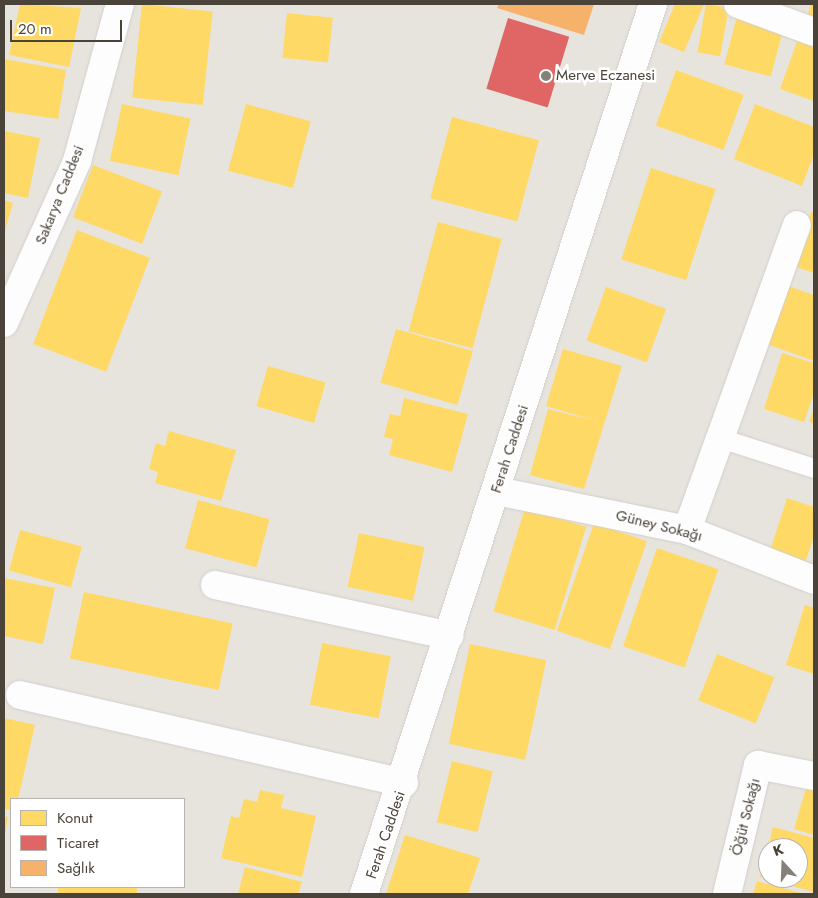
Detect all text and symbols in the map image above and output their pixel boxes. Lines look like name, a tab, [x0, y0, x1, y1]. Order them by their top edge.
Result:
scale bar	[12, 10, 125, 42]
text: 20 m	[18, 18, 52, 40]
place label: Merve Eczanesi	[556, 67, 655, 85]
marker: Merve Eczanesi	[540, 70, 552, 82]
street label: Sakarya Caddesi	[32, 143, 88, 247]
street label: Ferah Caddesi	[487, 403, 533, 495]
street label: Güney Sokağı	[614, 507, 704, 545]
street label: Öğüt Sokağı	[728, 776, 764, 858]
street label: Ferah Caddesi	[363, 789, 409, 881]
legend	[10, 798, 185, 888]
text: Konut	[57, 807, 93, 829]
text: Ticaret	[57, 832, 99, 854]
north arrow	[758, 838, 808, 888]
text: K	[770, 839, 786, 861]
text: Sağlık	[57, 857, 95, 879]

